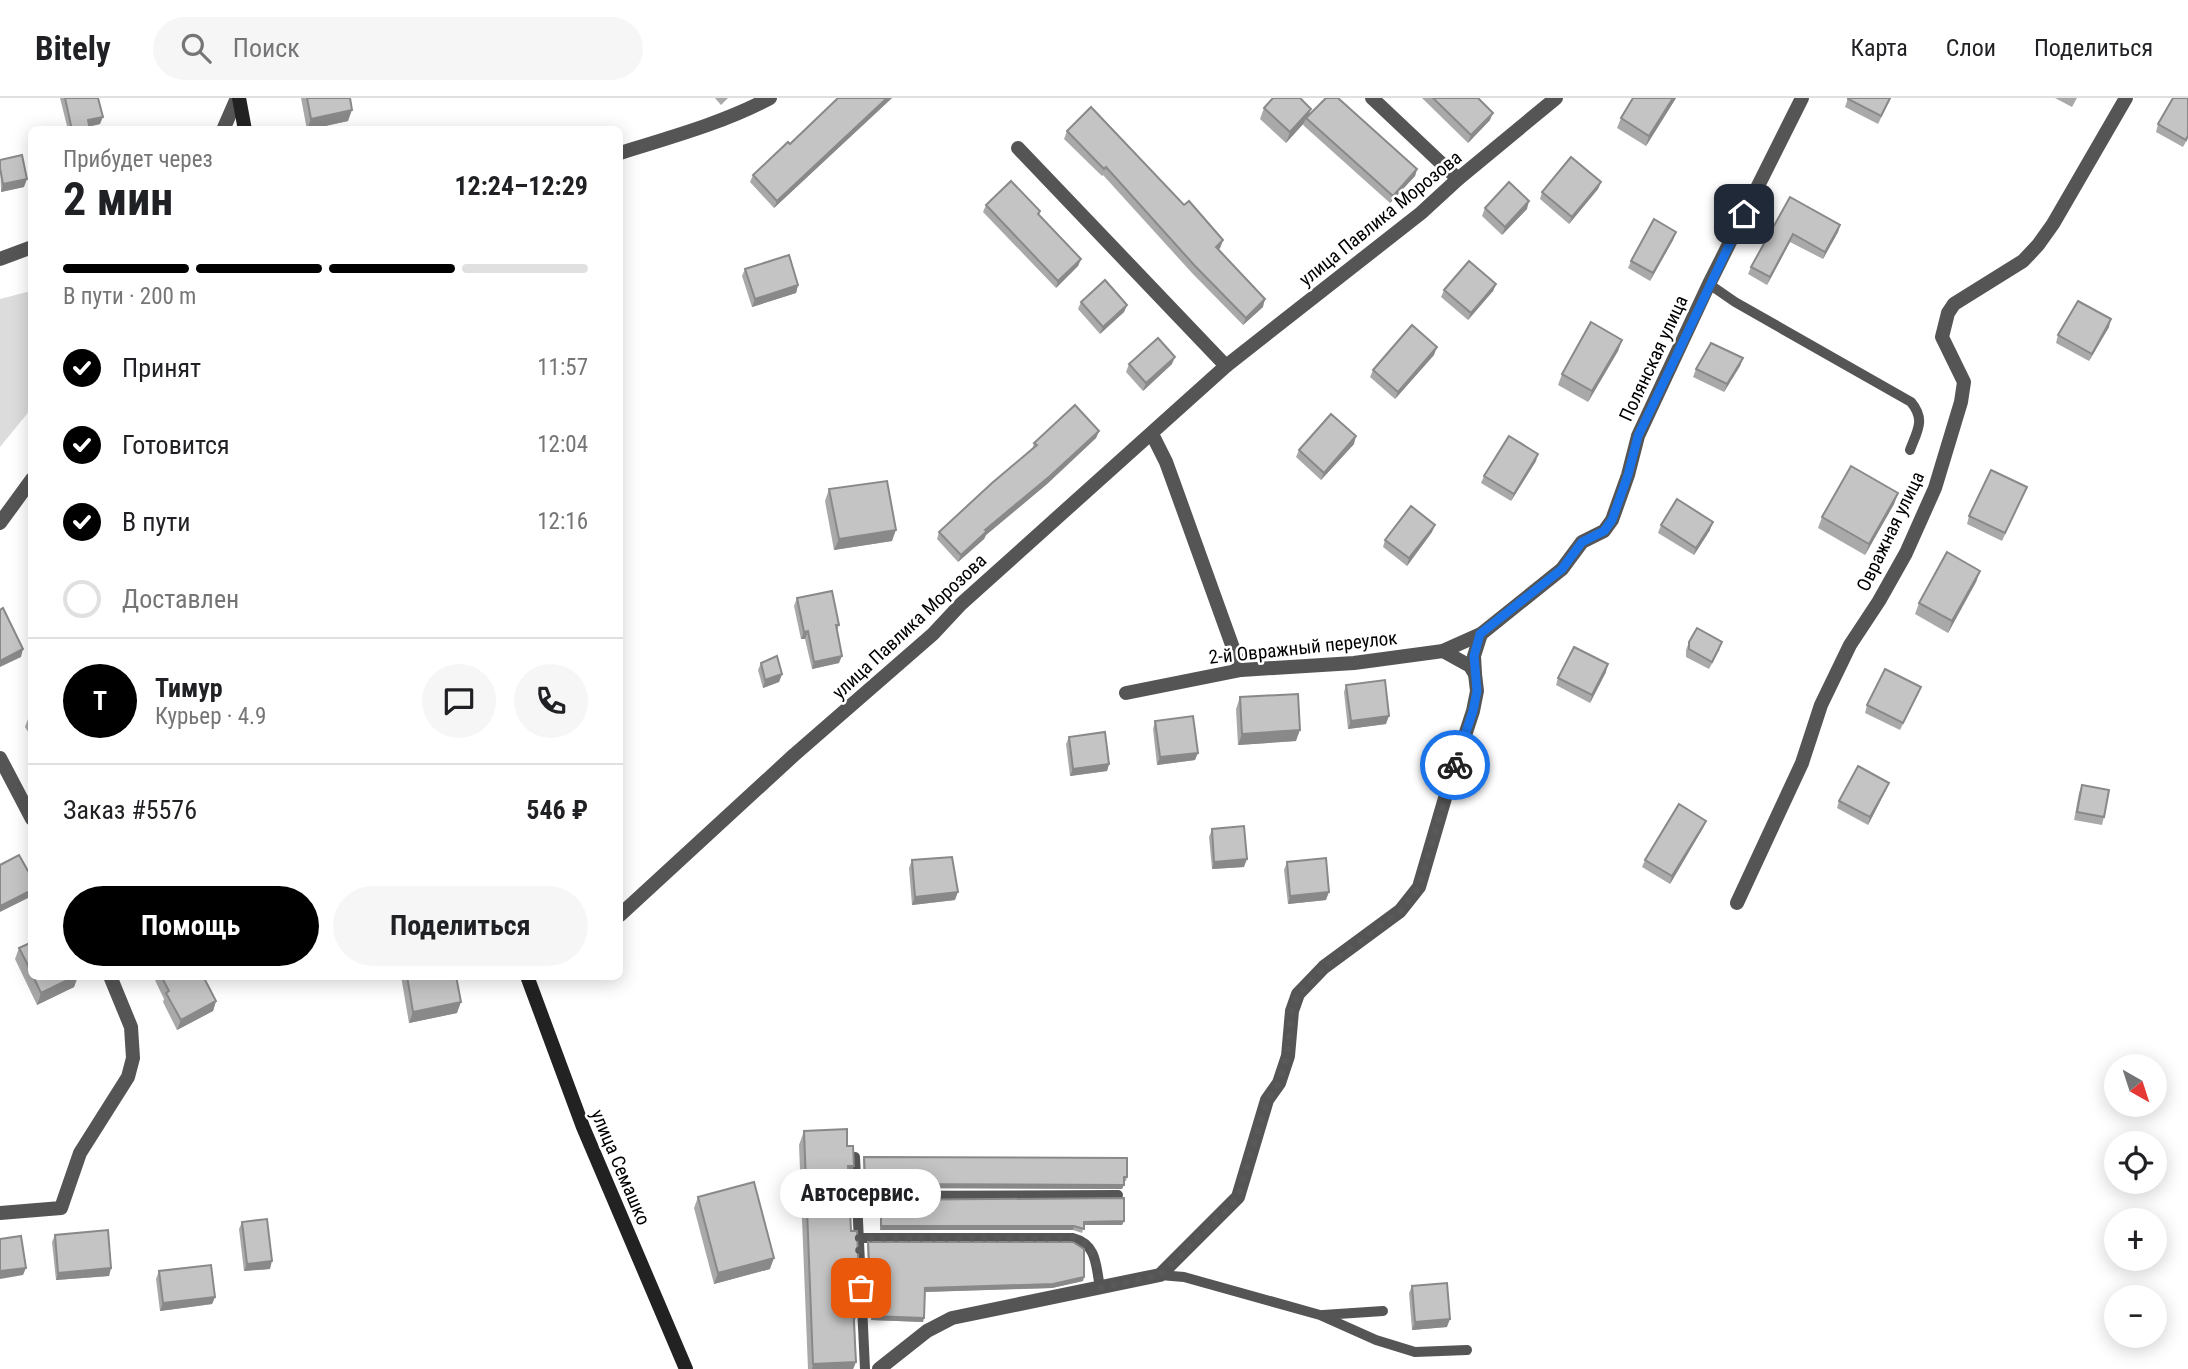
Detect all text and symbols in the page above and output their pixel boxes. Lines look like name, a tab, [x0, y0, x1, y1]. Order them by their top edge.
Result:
search box	[153, 17, 643, 80]
text: Bitely	[35, 29, 111, 68]
icon: search	[177, 29, 215, 67]
text: Поиск	[233, 33, 300, 63]
text: Карта	[1850, 34, 1908, 62]
text: Слои	[1946, 34, 1996, 62]
text: Поделиться	[2034, 34, 2153, 62]
text: Прибудет через	[63, 146, 213, 173]
street label: улица Павлика Морозова	[1294, 146, 1466, 291]
text: 12:24–12:29	[454, 171, 588, 201]
text: 2 мин	[63, 172, 173, 226]
pin	[1714, 184, 1774, 244]
icon: home	[1725, 195, 1763, 233]
text: В пути · 200 m	[63, 283, 196, 310]
street label: Полянская улица	[1614, 292, 1693, 425]
icon: check	[63, 349, 101, 387]
text: Принят	[122, 353, 201, 383]
text: 11:57	[537, 354, 588, 381]
icon: check	[63, 426, 101, 464]
text: Готовится	[122, 430, 230, 460]
text: 12:04	[537, 431, 588, 458]
street label: Овражная улица	[1852, 468, 1929, 595]
icon: check	[63, 503, 101, 541]
text: В пути	[122, 507, 191, 537]
text: 12:16	[537, 508, 588, 535]
street label: улица Павлика Морозова	[828, 549, 991, 704]
text: Доставлен	[122, 584, 239, 614]
street label: 2-й Овражный переулок	[1208, 626, 1398, 669]
button: chat	[422, 664, 496, 738]
button: phone	[514, 664, 588, 738]
text: Тимур	[155, 673, 223, 703]
text: Т	[93, 686, 107, 716]
text: Курьер · 4.9	[155, 703, 266, 730]
courier	[1420, 730, 1490, 800]
icon: bike	[1436, 746, 1474, 784]
text: Заказ #5576	[63, 795, 197, 825]
text: 546 ₽	[526, 795, 588, 825]
button: Помощь	[63, 886, 319, 966]
button: Поделиться	[333, 886, 588, 966]
north arrow	[2104, 1054, 2166, 1116]
map controls	[2104, 1054, 2167, 1348]
street label: улица Семашко	[586, 1106, 655, 1228]
button: locate	[2104, 1131, 2167, 1194]
callout: Автосервис.	[780, 1169, 942, 1218]
text: Автосервис.	[801, 1180, 920, 1207]
button: +	[2104, 1208, 2167, 1271]
pin	[831, 1258, 891, 1318]
icon: bag	[842, 1269, 880, 1307]
button: −	[2104, 1285, 2167, 1348]

